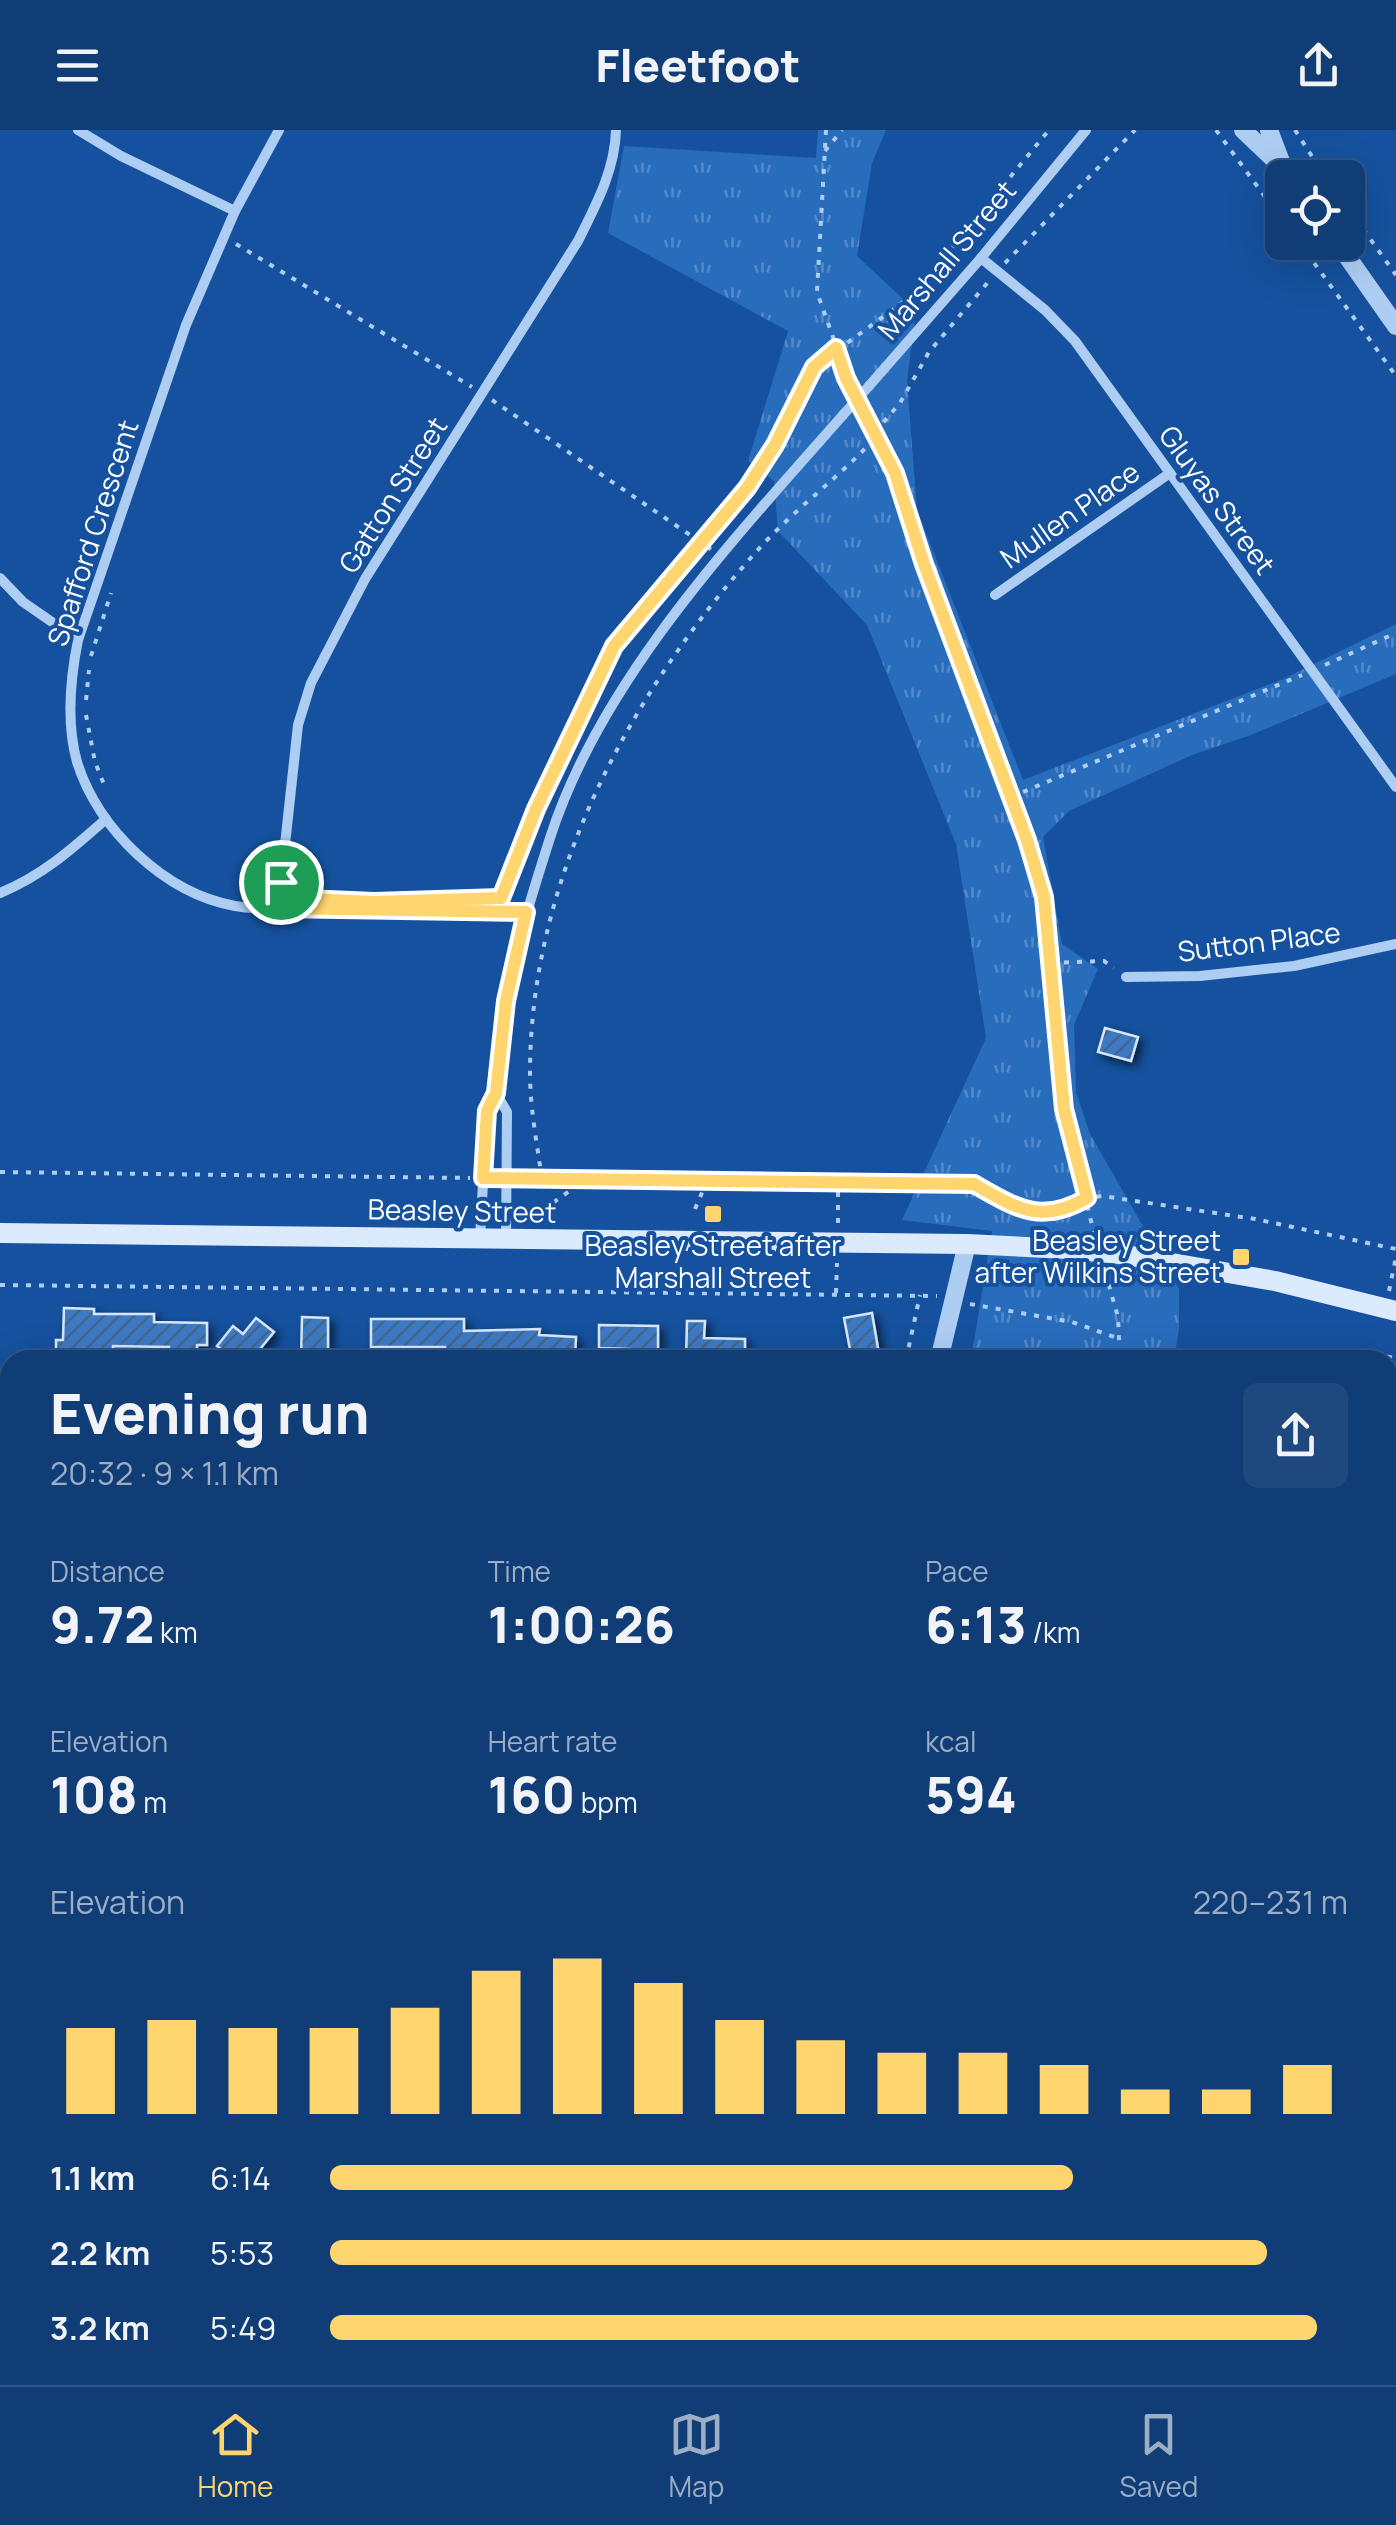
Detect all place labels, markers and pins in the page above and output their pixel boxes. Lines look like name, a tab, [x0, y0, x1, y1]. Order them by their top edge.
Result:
pin	[239, 840, 324, 925]
marker: Beasley Street after Marshall Street	[702, 1203, 724, 1225]
place label: Beasley Street after Wilkins Street	[975, 1221, 1221, 1291]
place label: Beasley Street after Marshall Street	[585, 1226, 841, 1296]
marker: Beasley Street after Wilkins Street	[1230, 1246, 1252, 1268]

